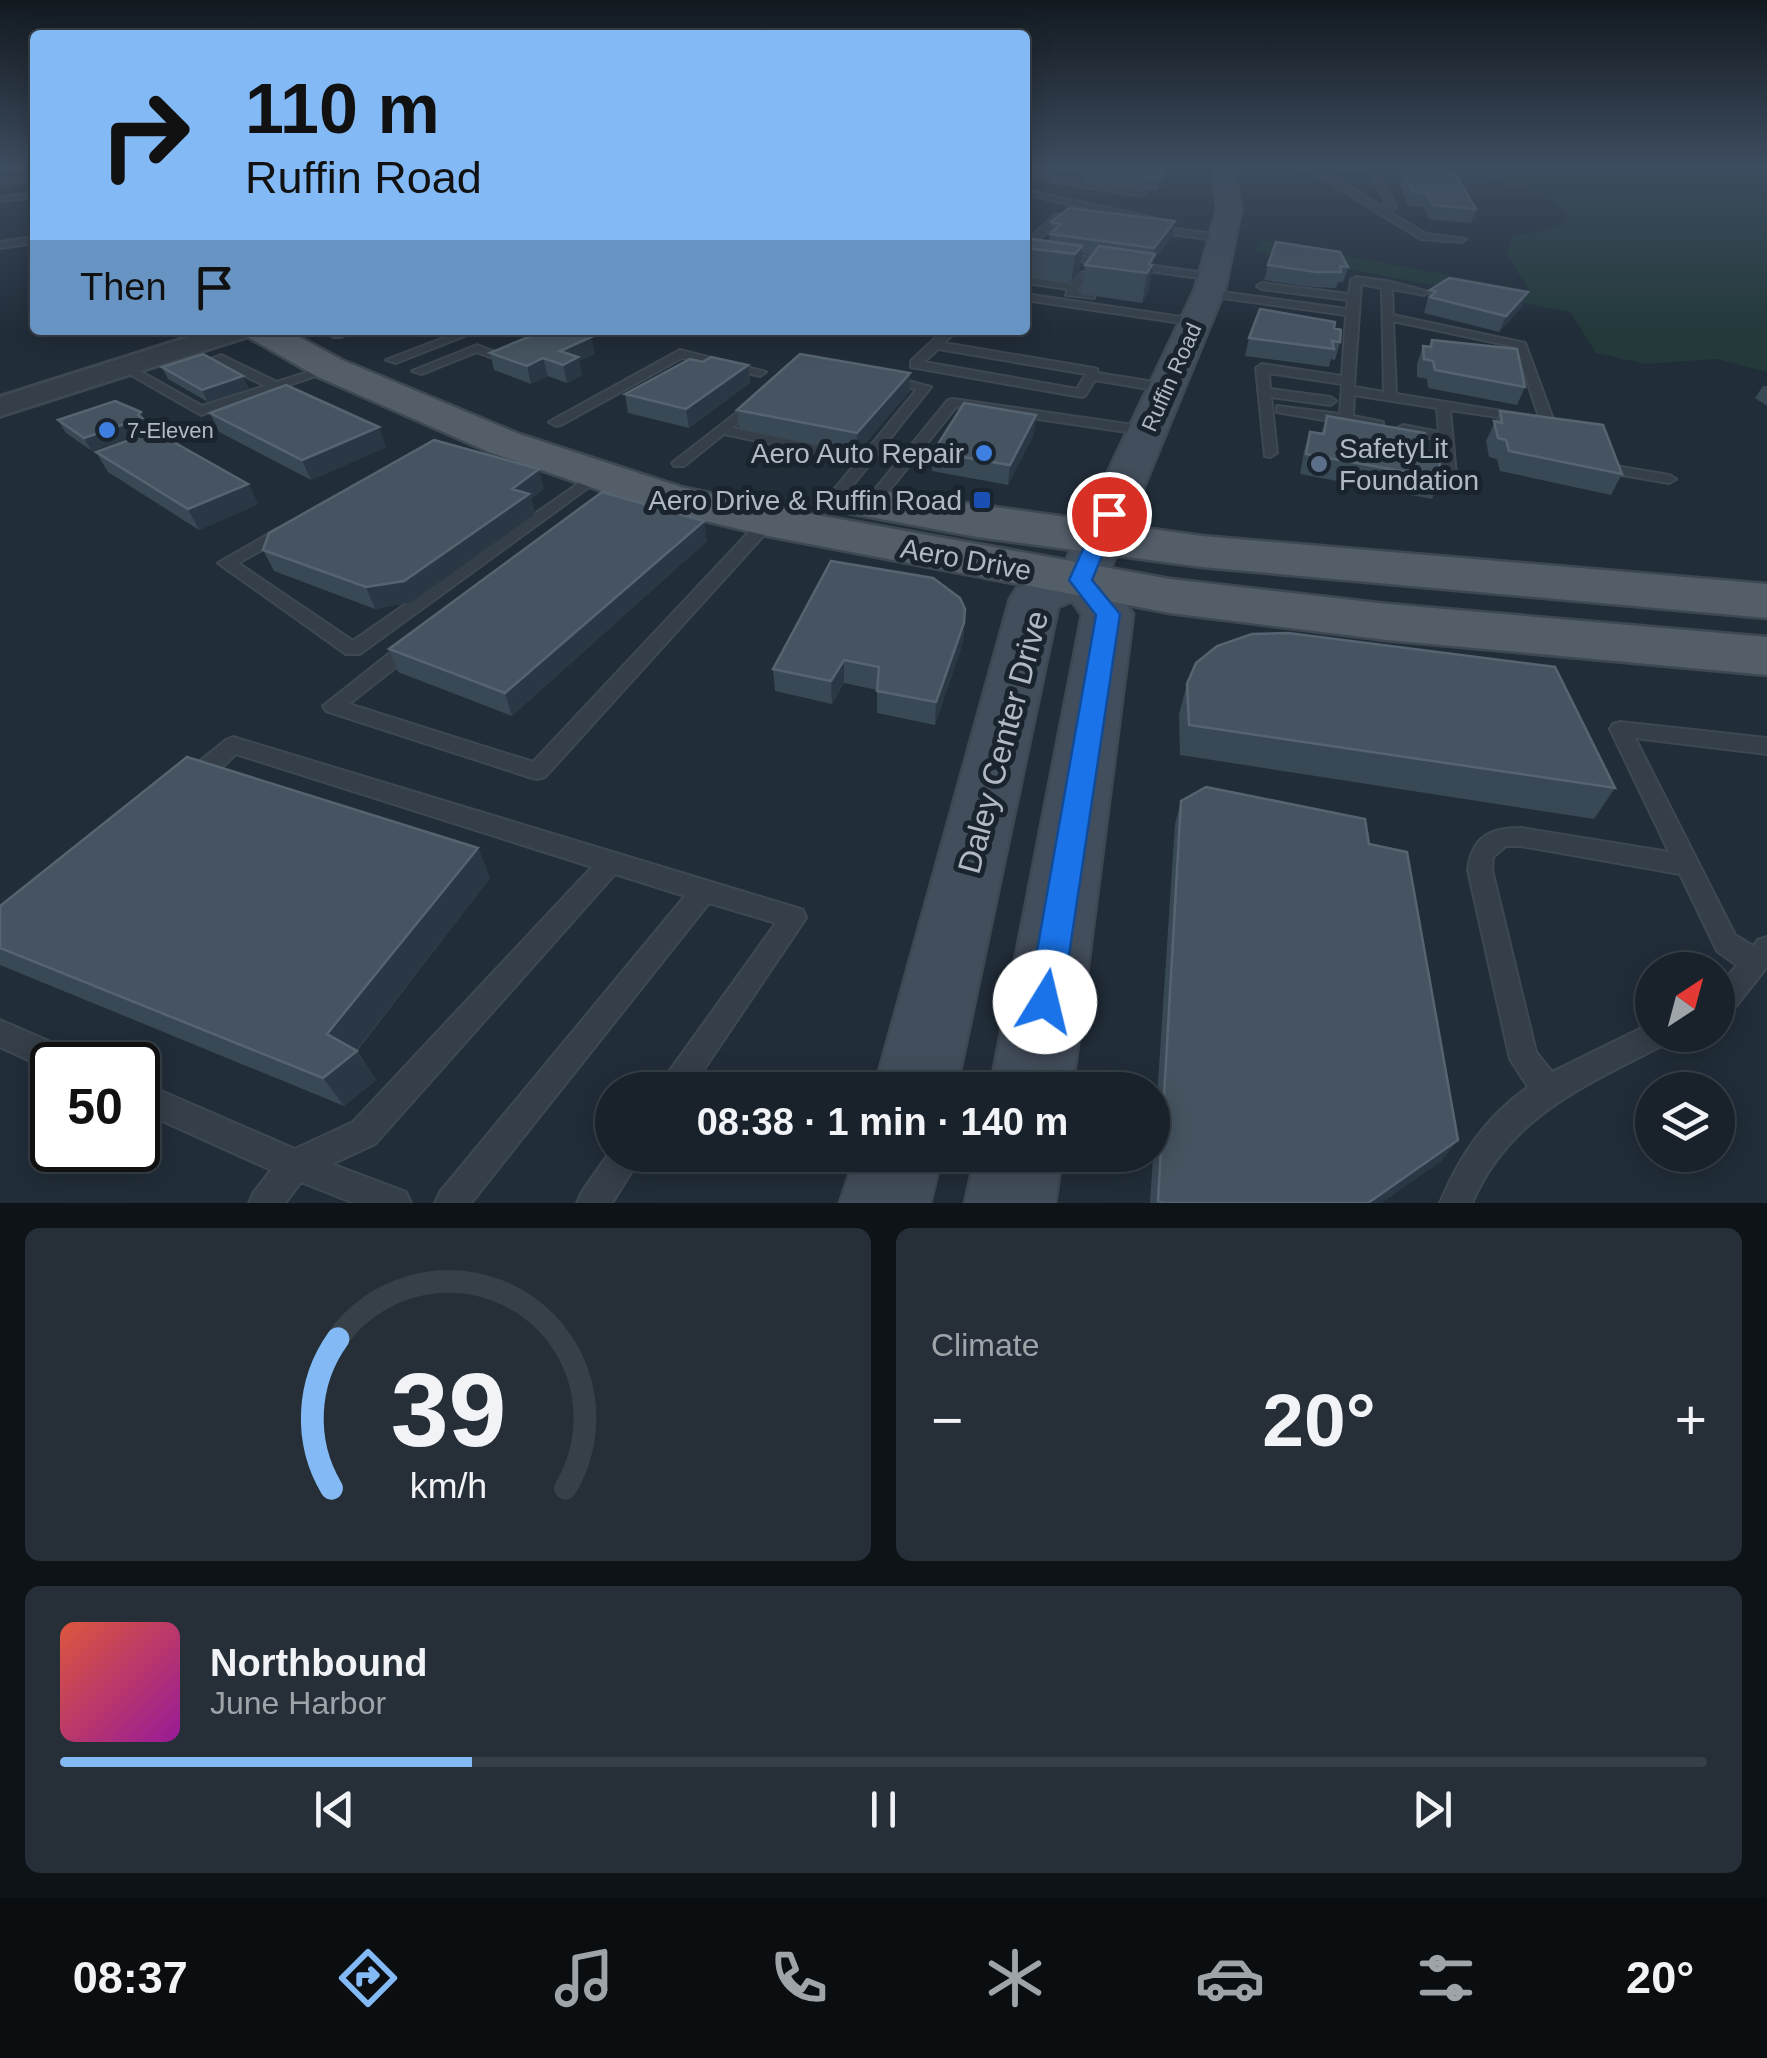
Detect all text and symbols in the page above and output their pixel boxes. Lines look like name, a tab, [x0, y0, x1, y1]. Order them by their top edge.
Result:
icon: right	[80, 70, 210, 200]
text: 110 m	[245, 70, 440, 148]
text: Ruffin Road	[245, 152, 482, 203]
icon: arrive	[187, 260, 242, 315]
text: Then	[80, 266, 167, 308]
street label: Ruffin Road	[1136, 319, 1206, 435]
place label: 7-Eleven	[127, 418, 214, 443]
marker: 7-Eleven	[96, 419, 118, 441]
place label: SafetyLit Foundation	[1339, 433, 1479, 496]
place label: Aero Auto Repair	[751, 438, 964, 469]
marker: Aero Auto Repair	[973, 442, 995, 464]
marker: SafetyLit Foundation	[1308, 453, 1330, 475]
pin	[1067, 472, 1152, 557]
place label: Aero Drive & Ruffin Road	[648, 485, 962, 516]
icon: arrive	[1082, 487, 1137, 542]
marker: Aero Drive & Ruffin Road	[971, 489, 993, 511]
street label: Aero Drive	[898, 533, 1034, 586]
street label: Daley Center Drive	[951, 607, 1055, 877]
position arrow	[993, 950, 1097, 1054]
north arrow	[1635, 952, 1735, 1052]
map controls	[1635, 952, 1735, 1172]
speed limit sign: 50	[30, 1042, 160, 1172]
button: layers	[1635, 1072, 1735, 1172]
text: 08:38 · 1 min · 140 m	[697, 1101, 1068, 1143]
text: Climate	[931, 1327, 1039, 1363]
text: 39	[390, 1352, 506, 1468]
text: 20°	[1262, 1378, 1376, 1462]
text: −	[931, 1389, 963, 1451]
text: +	[1675, 1389, 1707, 1451]
text: km/h	[409, 1466, 487, 1506]
text: Northbound	[210, 1642, 427, 1684]
text: June Harbor	[210, 1685, 386, 1721]
icon: previous	[307, 1782, 362, 1837]
icon: pause	[856, 1782, 911, 1837]
icon: next	[1405, 1782, 1460, 1837]
icon: directions	[333, 1943, 403, 2013]
icon: music	[549, 1943, 619, 2013]
icon: phone	[764, 1943, 834, 2013]
icon: climate	[980, 1943, 1050, 2013]
icon: car	[1195, 1943, 1265, 2013]
icon: filters	[1411, 1943, 1481, 2013]
text: 08:37	[73, 1952, 188, 2003]
text: 20°	[1626, 1952, 1694, 2003]

